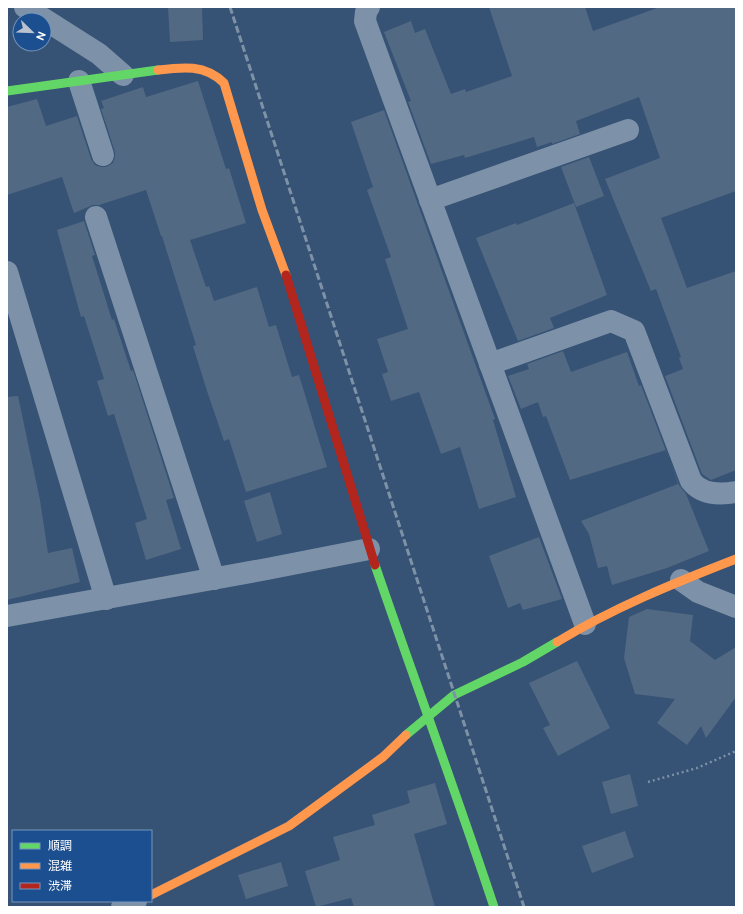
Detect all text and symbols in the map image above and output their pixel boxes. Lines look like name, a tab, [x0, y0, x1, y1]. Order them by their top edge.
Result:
north arrow	[12, 12, 52, 52]
text: N	[33, 29, 49, 42]
legend	[12, 830, 152, 902]
text: 順調	[48, 838, 72, 854]
text: 混雑	[48, 858, 72, 874]
text: 渋滞	[48, 878, 72, 894]

